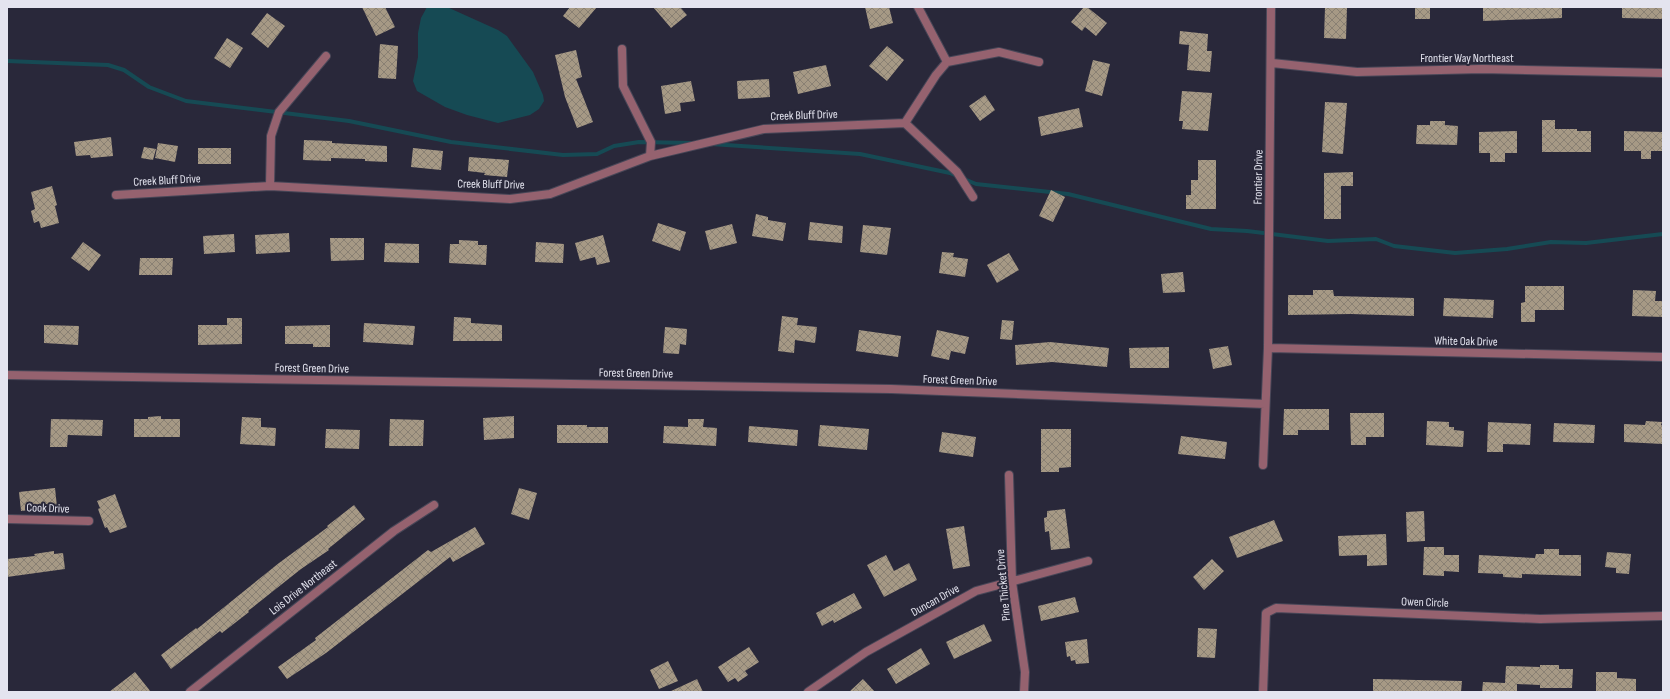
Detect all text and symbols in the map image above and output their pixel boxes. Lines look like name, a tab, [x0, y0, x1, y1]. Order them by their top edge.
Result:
street label: Frontier Way Northeast	[1420, 51, 1514, 66]
street label: Creek Bluff Drive	[770, 107, 838, 124]
street label: Frontier Drive	[1251, 149, 1266, 205]
street label: Creek Bluff Drive	[133, 171, 201, 190]
street label: Creek Bluff Drive	[457, 176, 525, 193]
street label: White Oak Drive	[1434, 333, 1498, 350]
street label: Forest Green Drive	[275, 360, 349, 377]
street label: Forest Green Drive	[599, 365, 673, 382]
street label: Forest Green Drive	[923, 372, 998, 389]
street label: Cook Drive	[26, 500, 70, 517]
street label: Pine Thicket Drive	[993, 548, 1014, 621]
street label: Lois Drive Northeast	[267, 556, 340, 618]
street label: Duncan Drive	[908, 581, 962, 620]
street label: Owen Circle	[1401, 594, 1449, 611]

